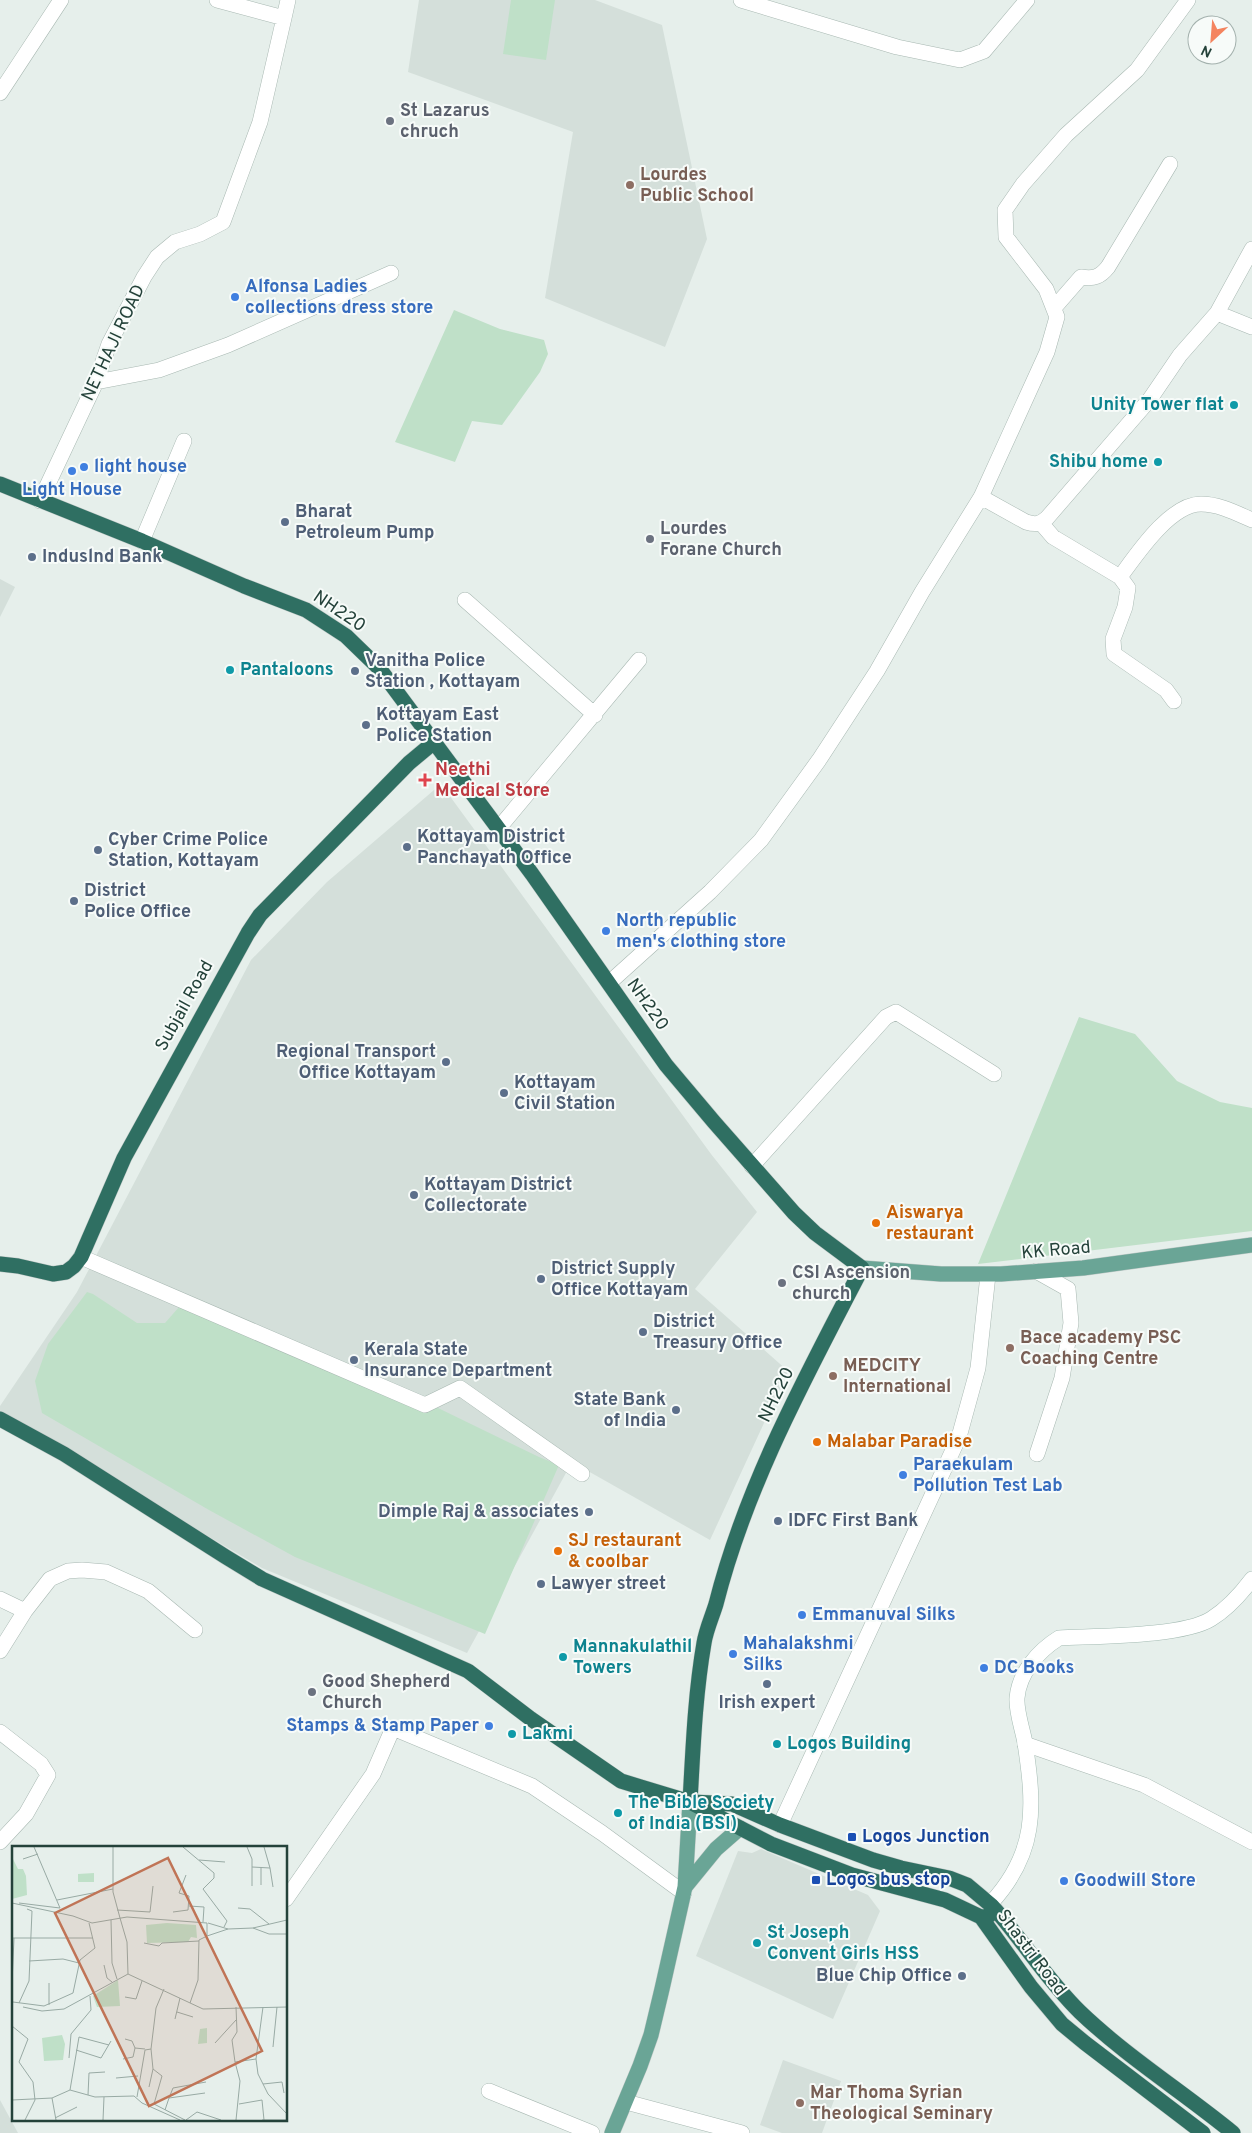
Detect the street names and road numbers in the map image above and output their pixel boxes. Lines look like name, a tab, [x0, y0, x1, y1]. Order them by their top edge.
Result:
street label: NETHAJI ROAD	[77, 281, 151, 405]
street label: NH220	[308, 586, 370, 638]
street label: Subjail Road	[151, 957, 219, 1055]
street label: NH220	[621, 974, 673, 1036]
street label: KK Road	[1020, 1237, 1092, 1265]
street label: NH220	[754, 1364, 800, 1426]
street label: Shastri Road	[991, 1905, 1071, 2001]

